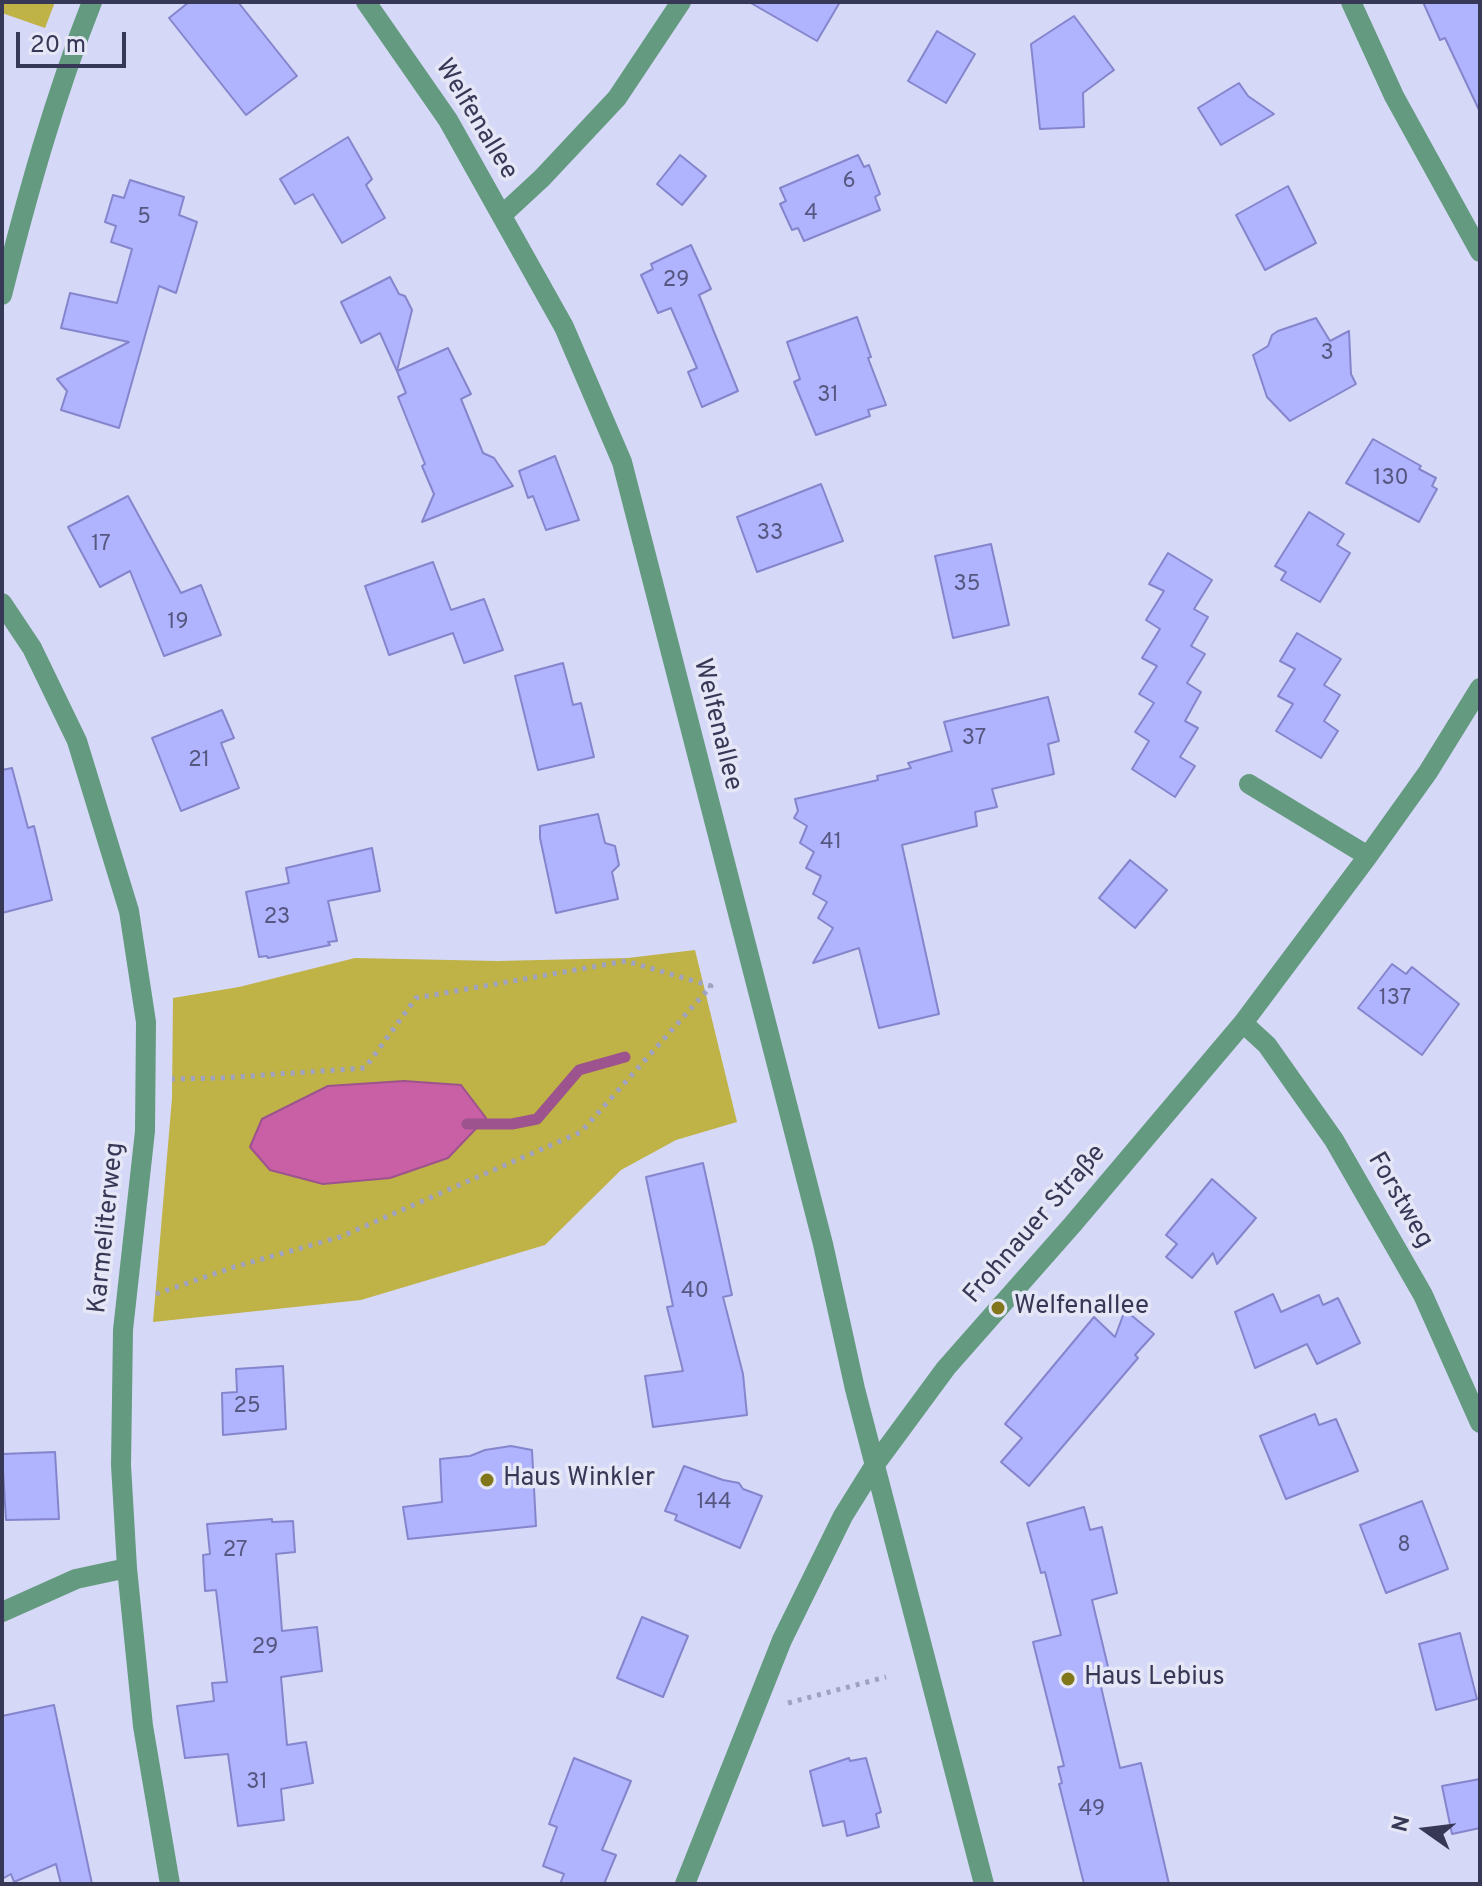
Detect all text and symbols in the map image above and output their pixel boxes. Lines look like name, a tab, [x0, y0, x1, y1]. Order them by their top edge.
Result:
scale bar	[20, 16, 130, 66]
text: 20 m	[30, 31, 86, 61]
street label: Welfenallee	[427, 54, 523, 186]
house number: 6	[842, 170, 856, 196]
house number: 4	[804, 202, 818, 228]
house number: 5	[137, 206, 151, 232]
house number: 29	[663, 269, 689, 295]
house number: 3	[1320, 342, 1334, 368]
house number: 31	[817, 384, 839, 410]
house number: 130	[1373, 467, 1409, 493]
house number: 33	[757, 522, 783, 548]
house number: 17	[91, 533, 111, 559]
house number: 35	[954, 573, 980, 599]
house number: 19	[167, 611, 189, 637]
street label: Welfenallee	[685, 656, 747, 794]
house number: 37	[962, 727, 986, 753]
house number: 21	[188, 749, 210, 775]
house number: 41	[820, 831, 842, 857]
house number: 23	[264, 906, 290, 932]
house number: 137	[1379, 987, 1411, 1013]
street label: Frohnauer Straße	[958, 1139, 1114, 1311]
street label: Karmeliterweg	[83, 1141, 133, 1315]
street label: Forstweg	[1359, 1148, 1439, 1254]
house number: 40	[681, 1280, 709, 1306]
place label: Welfenallee	[1014, 1292, 1149, 1324]
marker: Welfenallee	[989, 1299, 1007, 1317]
house number: 25	[233, 1395, 261, 1421]
place label: Haus Winkler	[503, 1464, 655, 1496]
marker: Haus Winkler	[478, 1471, 496, 1489]
house number: 144	[696, 1491, 732, 1517]
house number: 8	[1397, 1534, 1411, 1560]
house number: 27	[223, 1539, 247, 1565]
house number: 29	[252, 1636, 278, 1662]
place label: Haus Lebius	[1084, 1663, 1225, 1695]
marker: Haus Lebius	[1059, 1670, 1077, 1688]
house number: 31	[246, 1771, 268, 1797]
north arrow	[1386, 1790, 1466, 1870]
house number: 49	[1079, 1798, 1105, 1824]
text: N	[1387, 1813, 1417, 1835]

